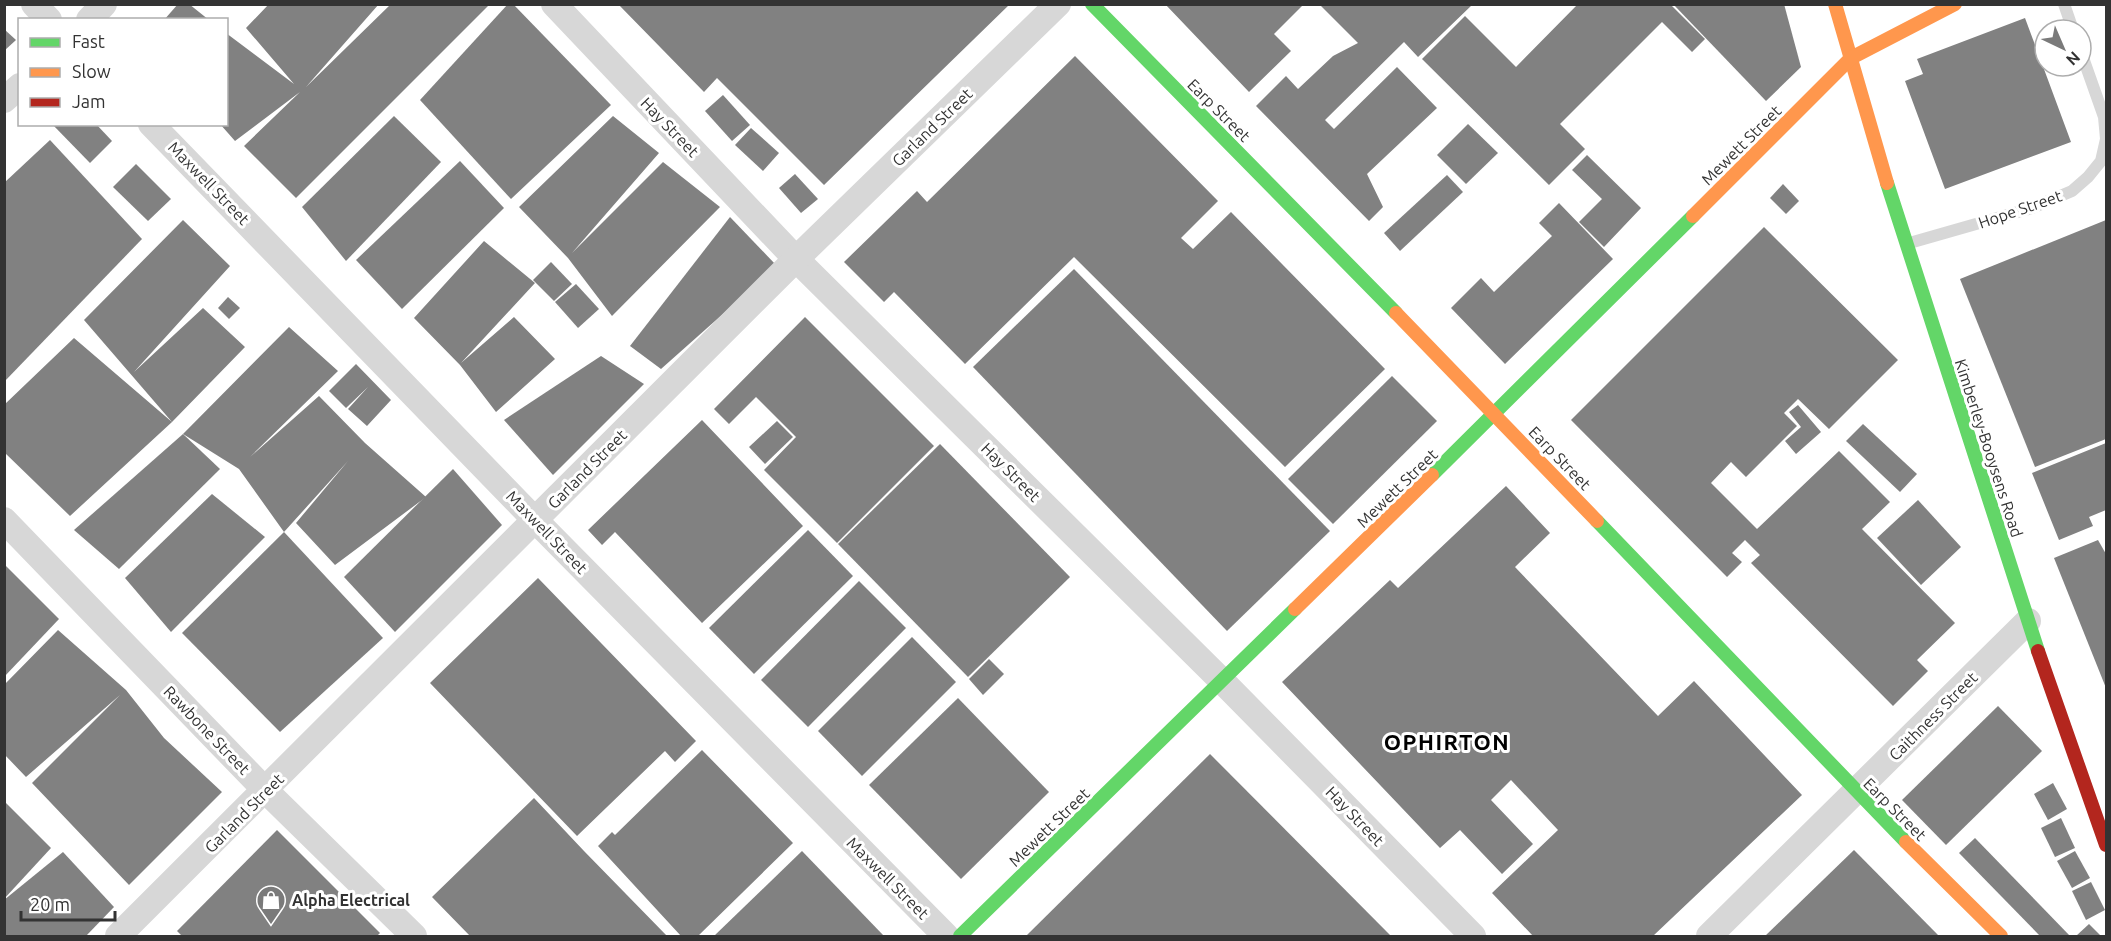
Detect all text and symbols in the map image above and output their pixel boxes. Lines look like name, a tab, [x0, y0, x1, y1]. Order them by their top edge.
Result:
legend	[18, 18, 228, 126]
north arrow	[2033, 18, 2093, 78]
text: Fast	[72, 31, 105, 51]
text: N	[2063, 48, 2084, 69]
text: Slow	[72, 61, 111, 81]
street label: Earp Street	[1184, 75, 1254, 145]
street label: Garland Street	[888, 84, 976, 170]
text: Jam	[72, 91, 106, 111]
street label: Hay Street	[637, 94, 703, 161]
street label: Mewett Street	[1698, 101, 1785, 188]
street label: Maxwell Street	[165, 138, 254, 229]
street label: Hope Street	[1976, 186, 2065, 232]
street label: Kimberley-Booysens Road	[1952, 357, 2026, 539]
street label: Earp Street	[1525, 423, 1595, 494]
street label: Garland Street	[544, 425, 631, 512]
street label: Hay Street	[978, 439, 1045, 506]
street label: Mewett Street	[1353, 445, 1441, 531]
street label: Maxwell Street	[503, 487, 592, 578]
street label: Caithness Street	[1885, 668, 1981, 764]
street label: Rawbone Street	[160, 682, 254, 778]
district label: OPHIRTON	[1384, 729, 1510, 754]
street label: Garland Street	[201, 769, 288, 856]
street label: Earp Street	[1860, 774, 1930, 844]
street label: Hay Street	[1322, 783, 1388, 850]
street label: Mewett Street	[1005, 784, 1093, 870]
street label: Maxwell Street	[843, 833, 933, 923]
scale bar	[21, 884, 116, 922]
shop icon: Alpha Electrical	[255, 884, 287, 926]
place label: Alpha Electrical	[292, 891, 410, 909]
text: 20 m	[30, 894, 70, 914]

